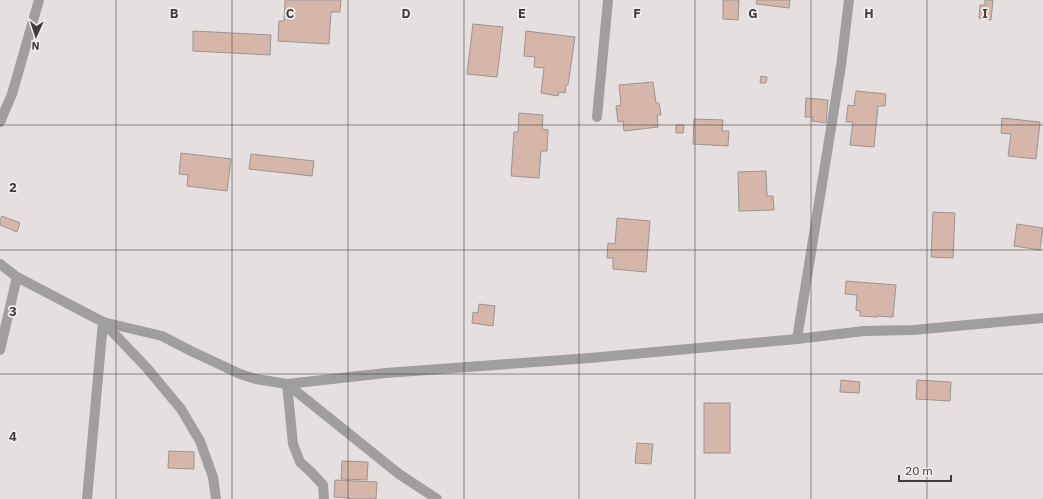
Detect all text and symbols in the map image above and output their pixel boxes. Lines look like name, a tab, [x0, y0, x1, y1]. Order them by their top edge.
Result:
text: B	[170, 5, 179, 22]
text: C	[286, 5, 295, 22]
text: D	[401, 5, 411, 22]
text: E	[518, 5, 526, 22]
text: F	[633, 5, 641, 22]
text: G	[748, 5, 758, 22]
text: H	[864, 5, 874, 22]
text: I	[982, 5, 988, 22]
north arrow	[16, 16, 56, 56]
text: N	[31, 39, 40, 53]
text: 2	[9, 179, 17, 196]
text: 3	[9, 303, 17, 320]
text: 4	[9, 428, 17, 445]
scale bar	[899, 457, 951, 483]
text: 20 m	[905, 463, 933, 478]

